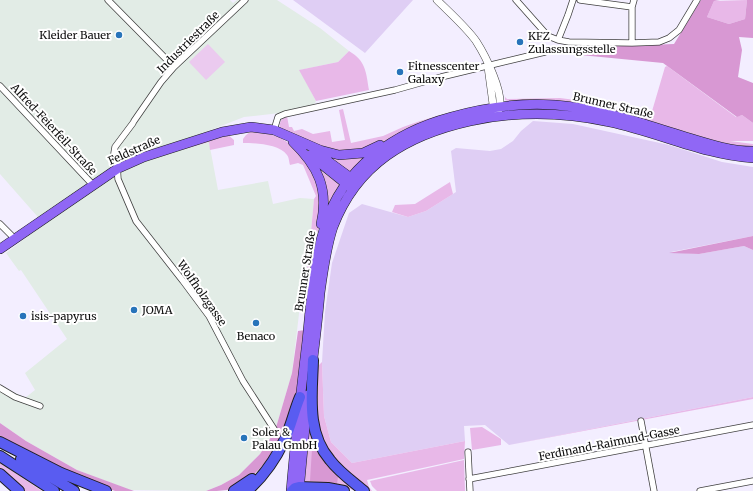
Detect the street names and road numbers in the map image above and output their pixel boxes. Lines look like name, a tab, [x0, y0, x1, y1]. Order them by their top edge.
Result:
street label: Industriestraße	[154, 8, 222, 76]
street label: Alfred-Feierfeil-Straße	[7, 80, 100, 178]
street label: Brunner Straße	[572, 89, 655, 121]
street label: Feldstraße	[106, 132, 162, 168]
street label: Brunner Straße	[292, 229, 318, 312]
street label: Wolfholzgasse	[174, 257, 230, 329]
street label: Ferdinand-Raimund-Gasse	[537, 422, 681, 464]

